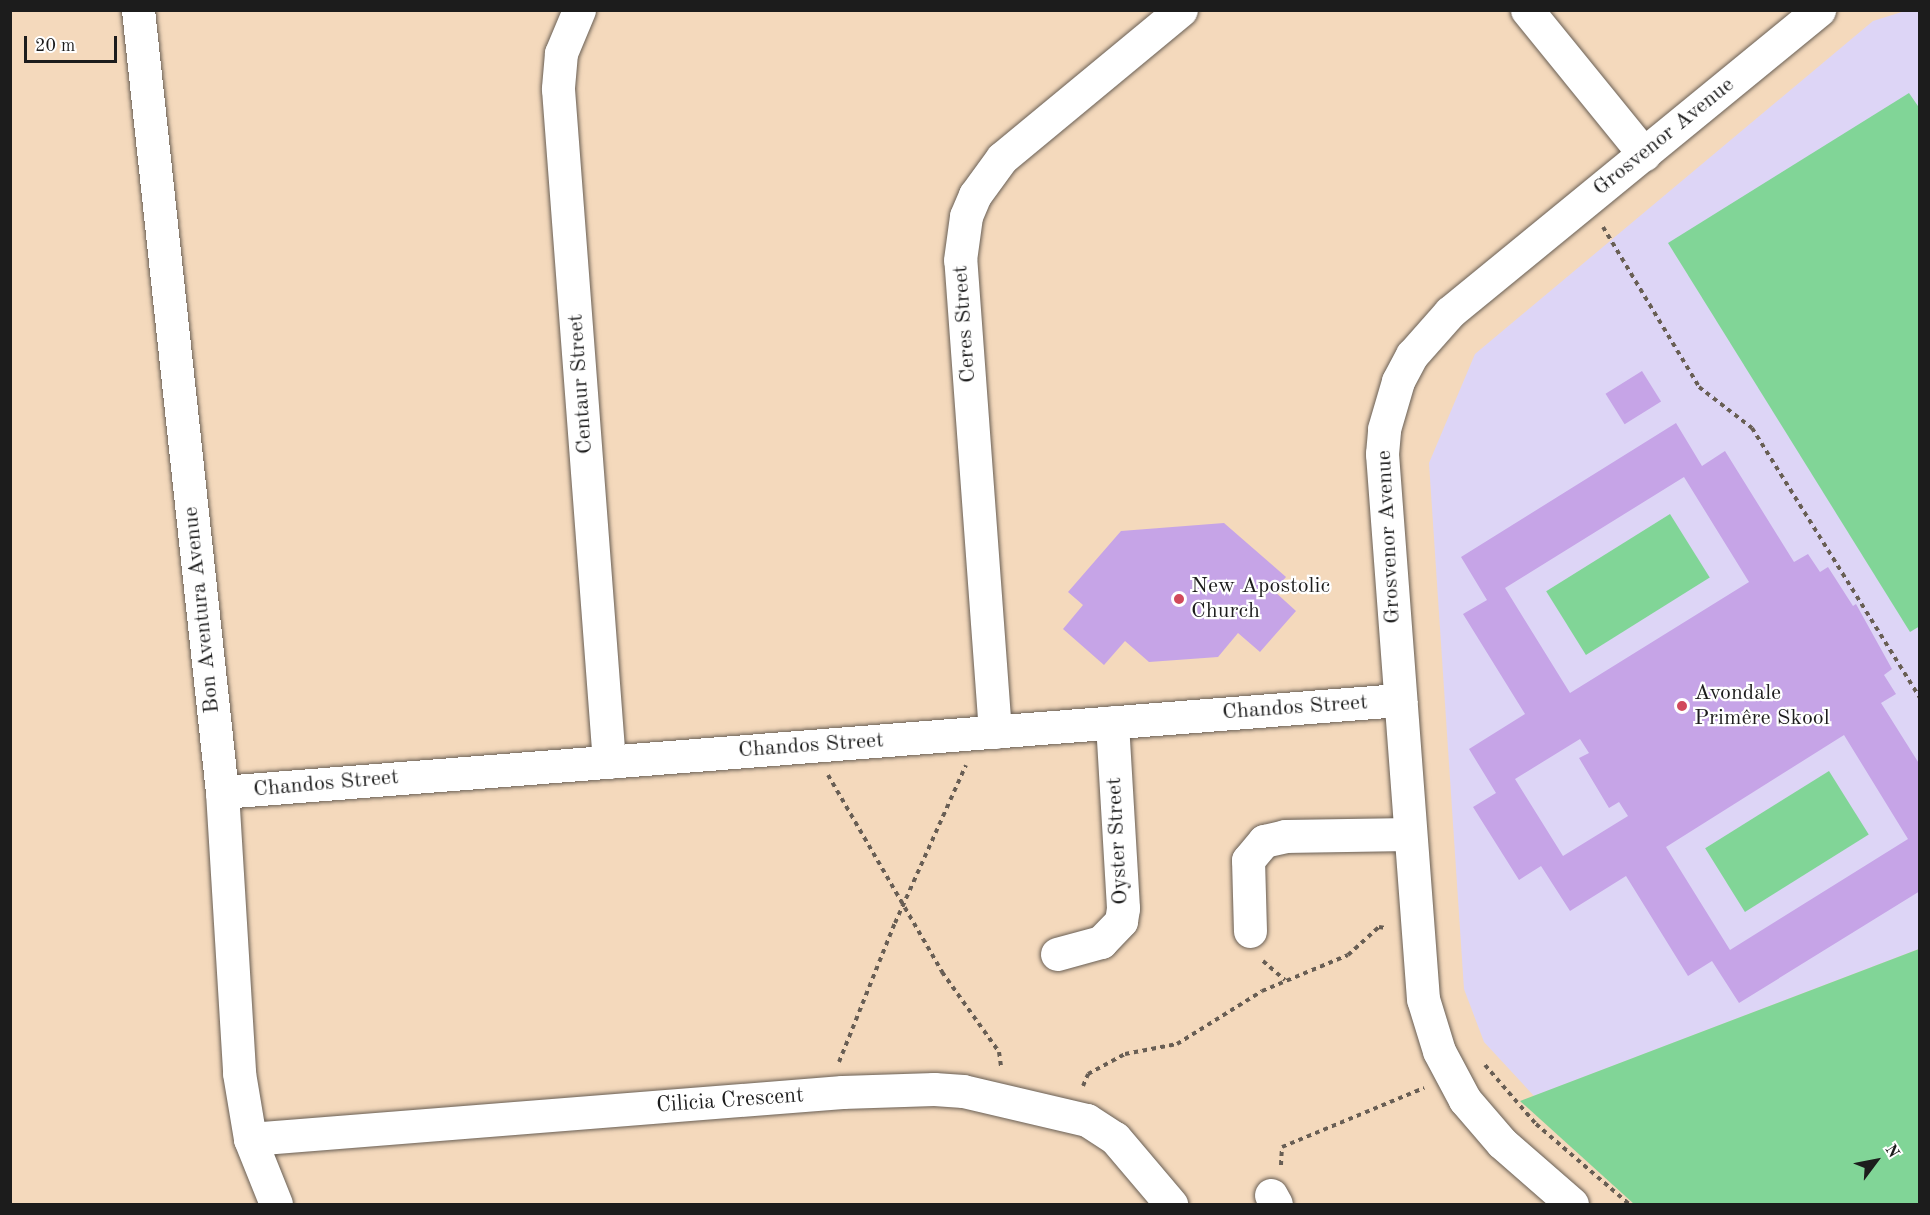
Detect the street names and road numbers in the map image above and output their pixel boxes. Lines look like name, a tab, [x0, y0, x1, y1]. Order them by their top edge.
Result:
street label: Grosvenor Avenue	[1588, 72, 1740, 202]
street label: Ceres Street	[948, 264, 982, 384]
street label: Centaur Street	[563, 313, 599, 455]
street label: Grosvenor Avenue	[1371, 449, 1407, 625]
street label: Bon Aventura Avenue	[178, 505, 226, 715]
street label: Chandos Street	[1221, 690, 1369, 726]
street label: Chandos Street	[737, 728, 885, 764]
street label: Chandos Street	[252, 764, 400, 804]
street label: Oyster Street	[1101, 776, 1135, 906]
street label: Cilicia Crescent	[655, 1083, 805, 1119]

